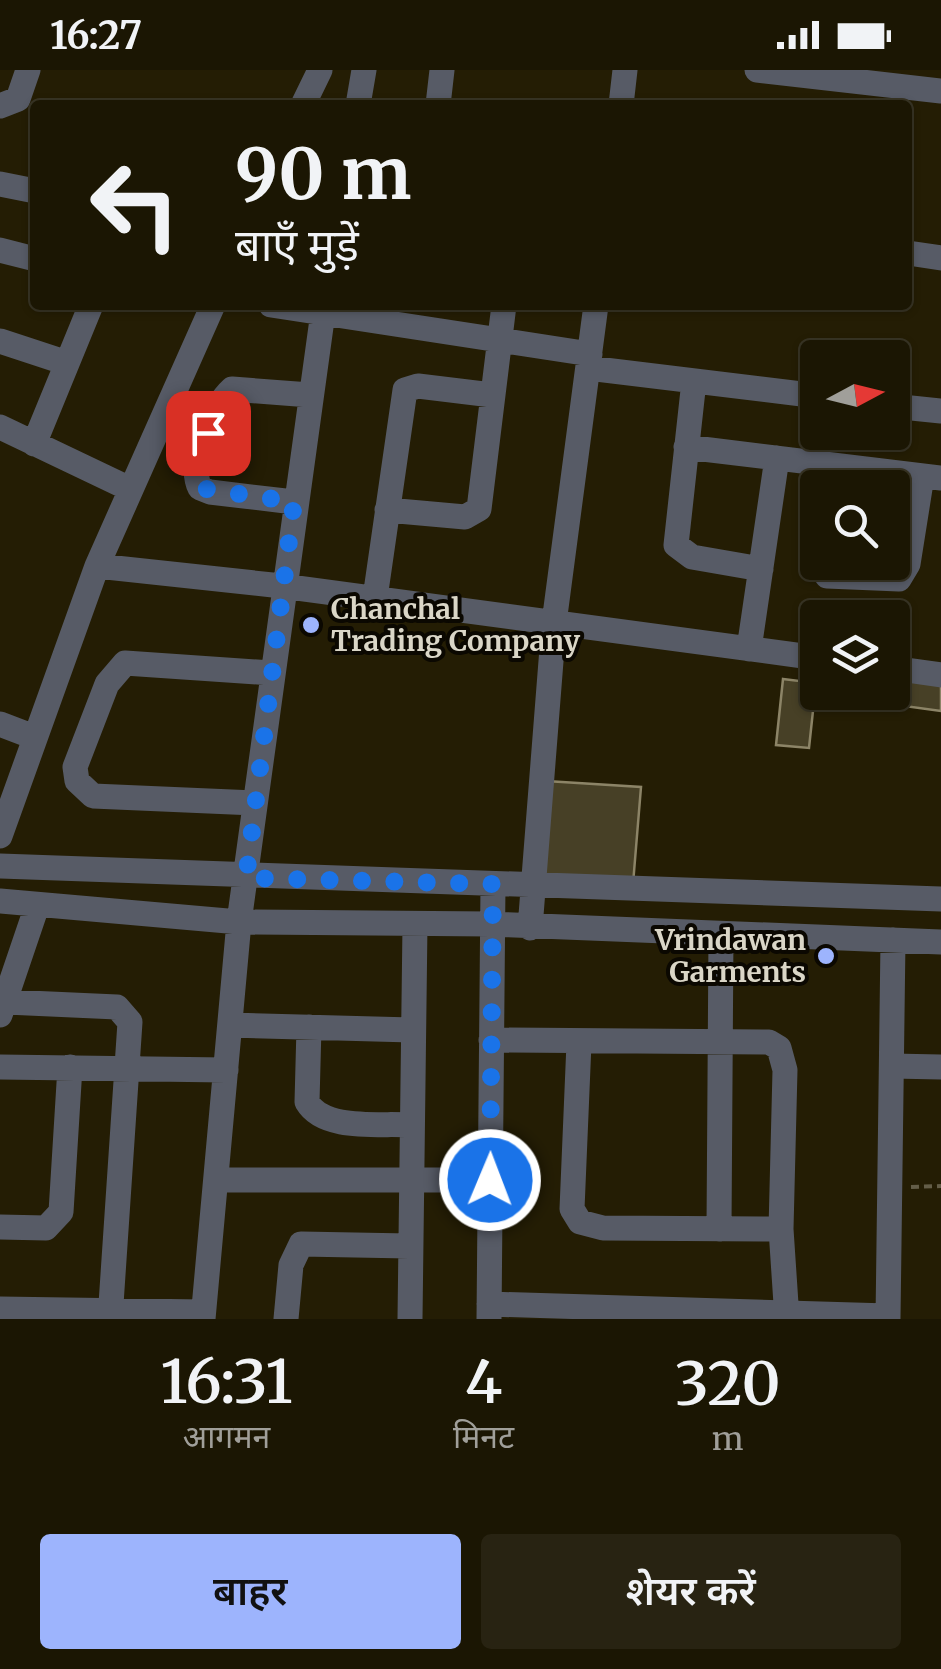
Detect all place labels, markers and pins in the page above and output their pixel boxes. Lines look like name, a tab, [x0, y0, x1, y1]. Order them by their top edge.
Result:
pin	[166, 391, 251, 476]
place label: Chanchal Trading Company	[331, 591, 580, 659]
marker: Chanchal Trading Company	[300, 614, 322, 636]
place label: Vrindawan Garments	[654, 922, 806, 990]
marker: Vrindawan Garments	[815, 945, 837, 967]

